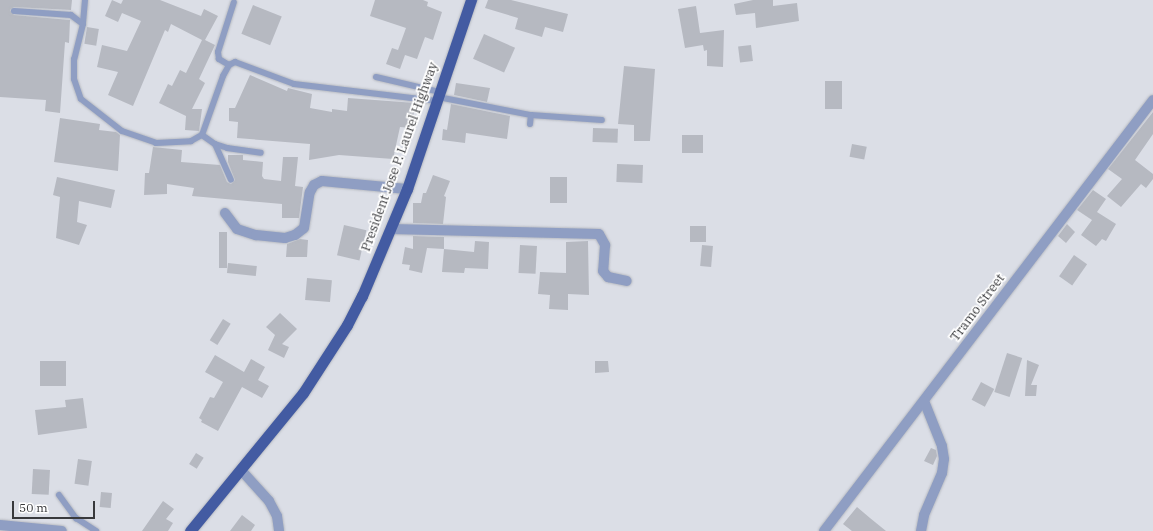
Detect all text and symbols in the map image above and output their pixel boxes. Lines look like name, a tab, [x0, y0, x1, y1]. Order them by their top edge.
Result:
street label: President Jose P. Laurel Highway	[358, 60, 442, 254]
street label: Tramo Street	[948, 271, 1008, 345]
scale bar	[14, 493, 97, 519]
text: 50 m	[19, 500, 48, 515]

